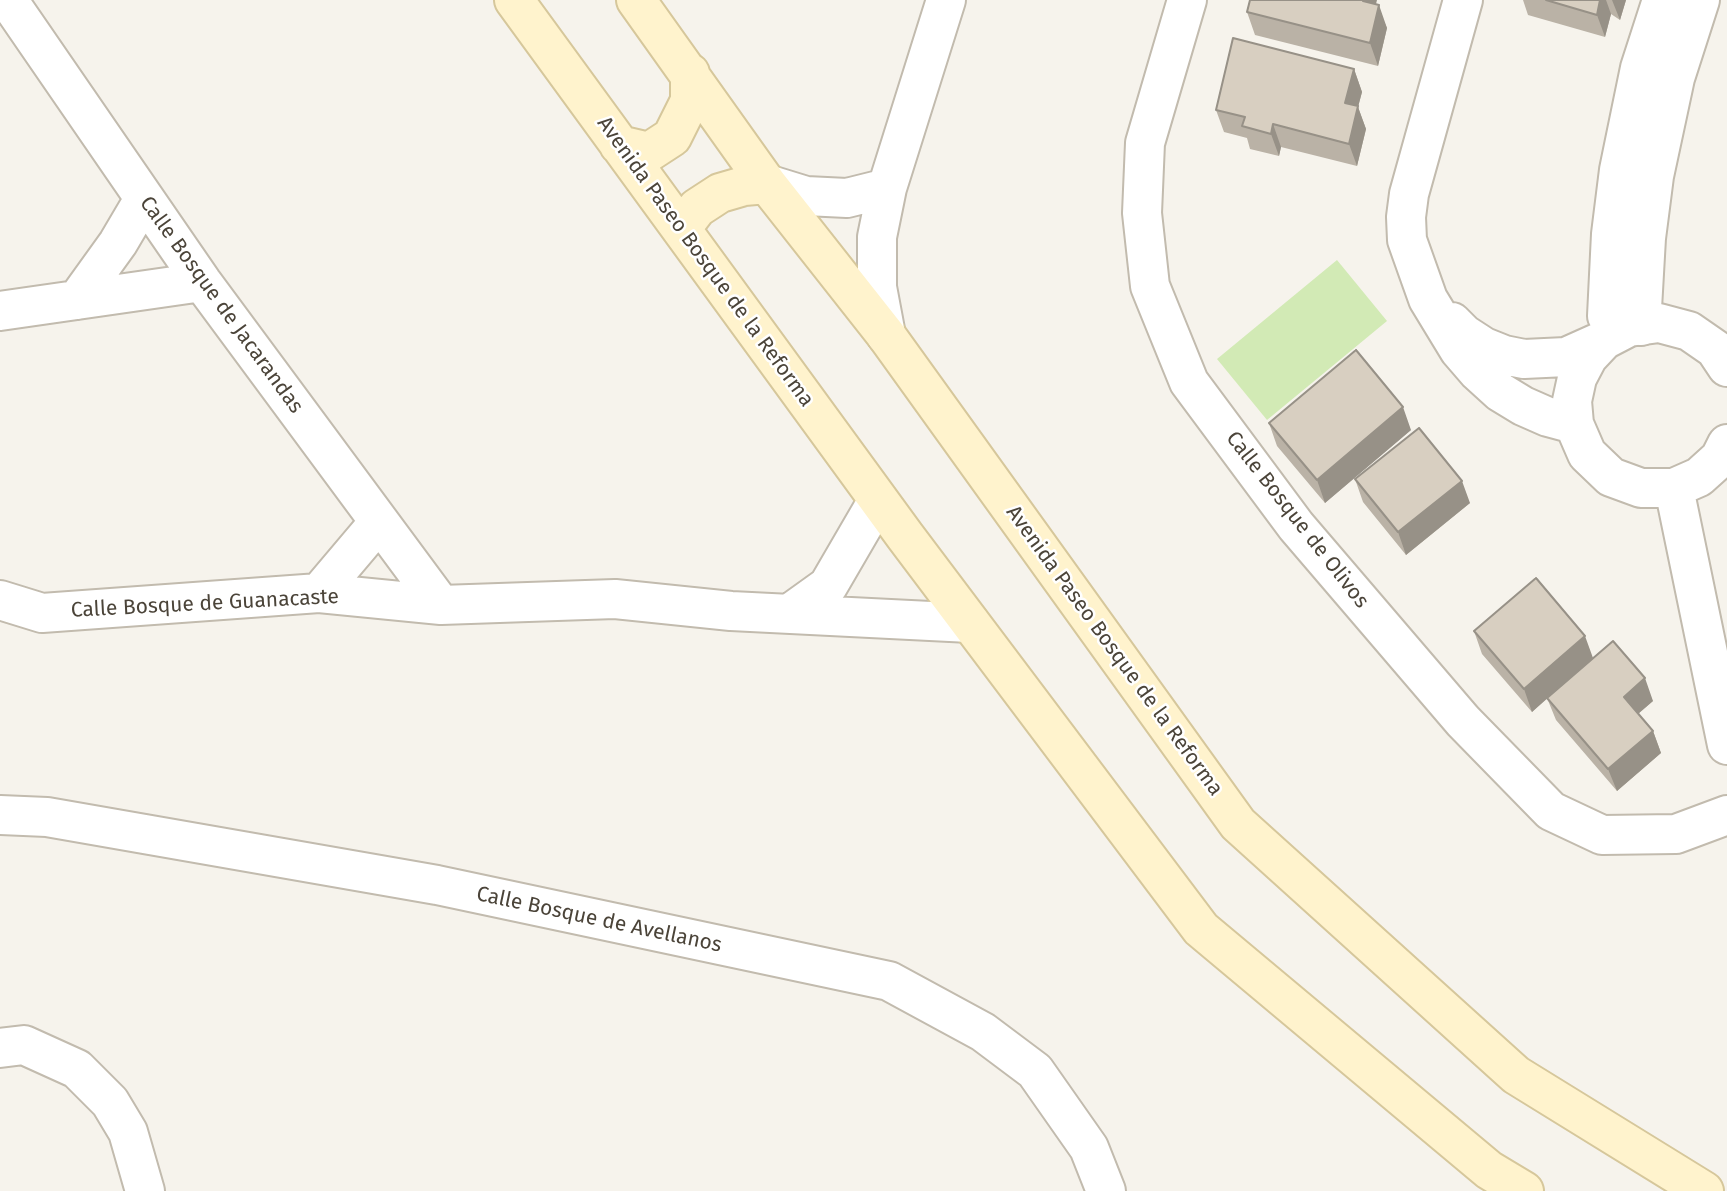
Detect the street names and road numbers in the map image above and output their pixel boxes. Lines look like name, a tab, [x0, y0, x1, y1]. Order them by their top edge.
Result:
street label: Avenida Paseo Bosque de la Reforma	[591, 112, 819, 412]
street label: Calle Bosque de Jacarandas	[134, 192, 308, 418]
street label: Calle Bosque de Olivos	[1220, 427, 1374, 613]
street label: Avenida Paseo Bosque de la Reforma	[1000, 501, 1228, 801]
street label: Calle Bosque de Guanacaste	[70, 584, 340, 624]
street label: Calle Bosque de Avellanos	[474, 882, 724, 958]

